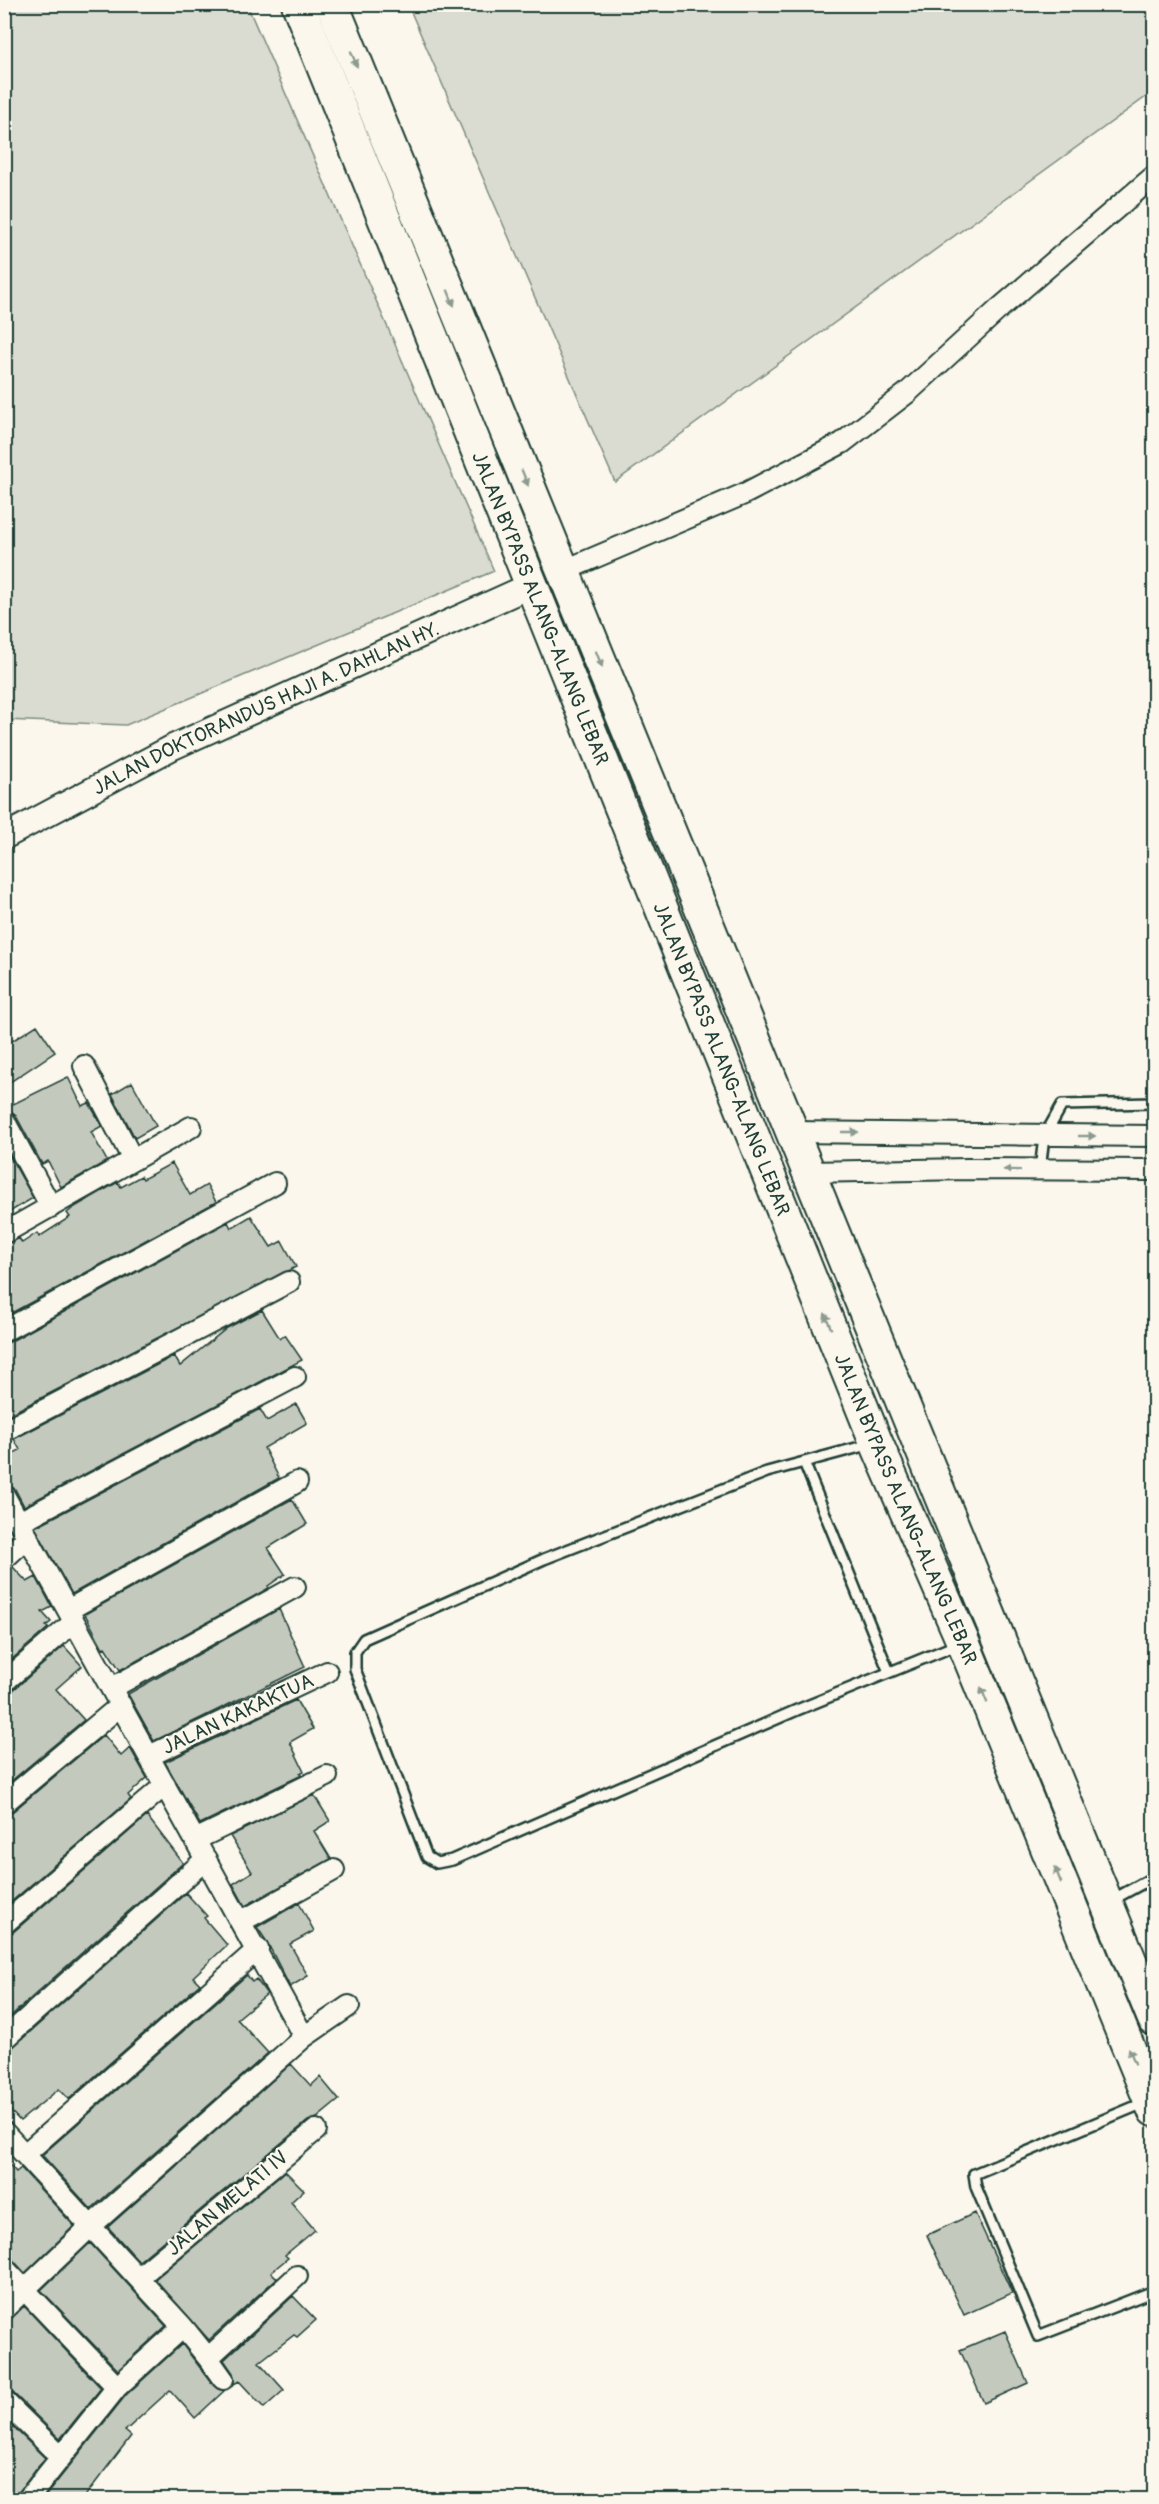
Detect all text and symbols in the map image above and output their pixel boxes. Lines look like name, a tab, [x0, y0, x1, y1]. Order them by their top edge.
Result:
one-way arrow	[349, 50, 359, 68]
one-way arrow	[447, 289, 457, 307]
street label: JALAN BYPASS ALANG-ALANG LEBAR	[467, 448, 615, 768]
one-way arrow	[521, 469, 530, 487]
street label: JALAN DOKTORANDUS HAJI A. DAHLAN HY.	[88, 616, 443, 800]
one-way arrow	[594, 650, 604, 668]
street label: JALAN BYPASS ALANG-ALANG LEBAR	[648, 899, 796, 1219]
one-way arrow	[840, 1127, 859, 1137]
one-way arrow	[1077, 1132, 1096, 1141]
one-way arrow	[1003, 1165, 1022, 1174]
one-way arrow	[822, 1312, 832, 1330]
street label: JALAN BYPASS ALANG-ALANG LEBAR	[829, 1349, 983, 1668]
street label: JALAN KAKAKTUA	[158, 1668, 318, 1760]
one-way arrow	[979, 1685, 989, 1703]
one-way arrow	[1053, 1866, 1062, 1884]
one-way arrow	[1127, 2046, 1137, 2064]
street label: JALAN MELATI IV	[161, 2145, 293, 2261]

